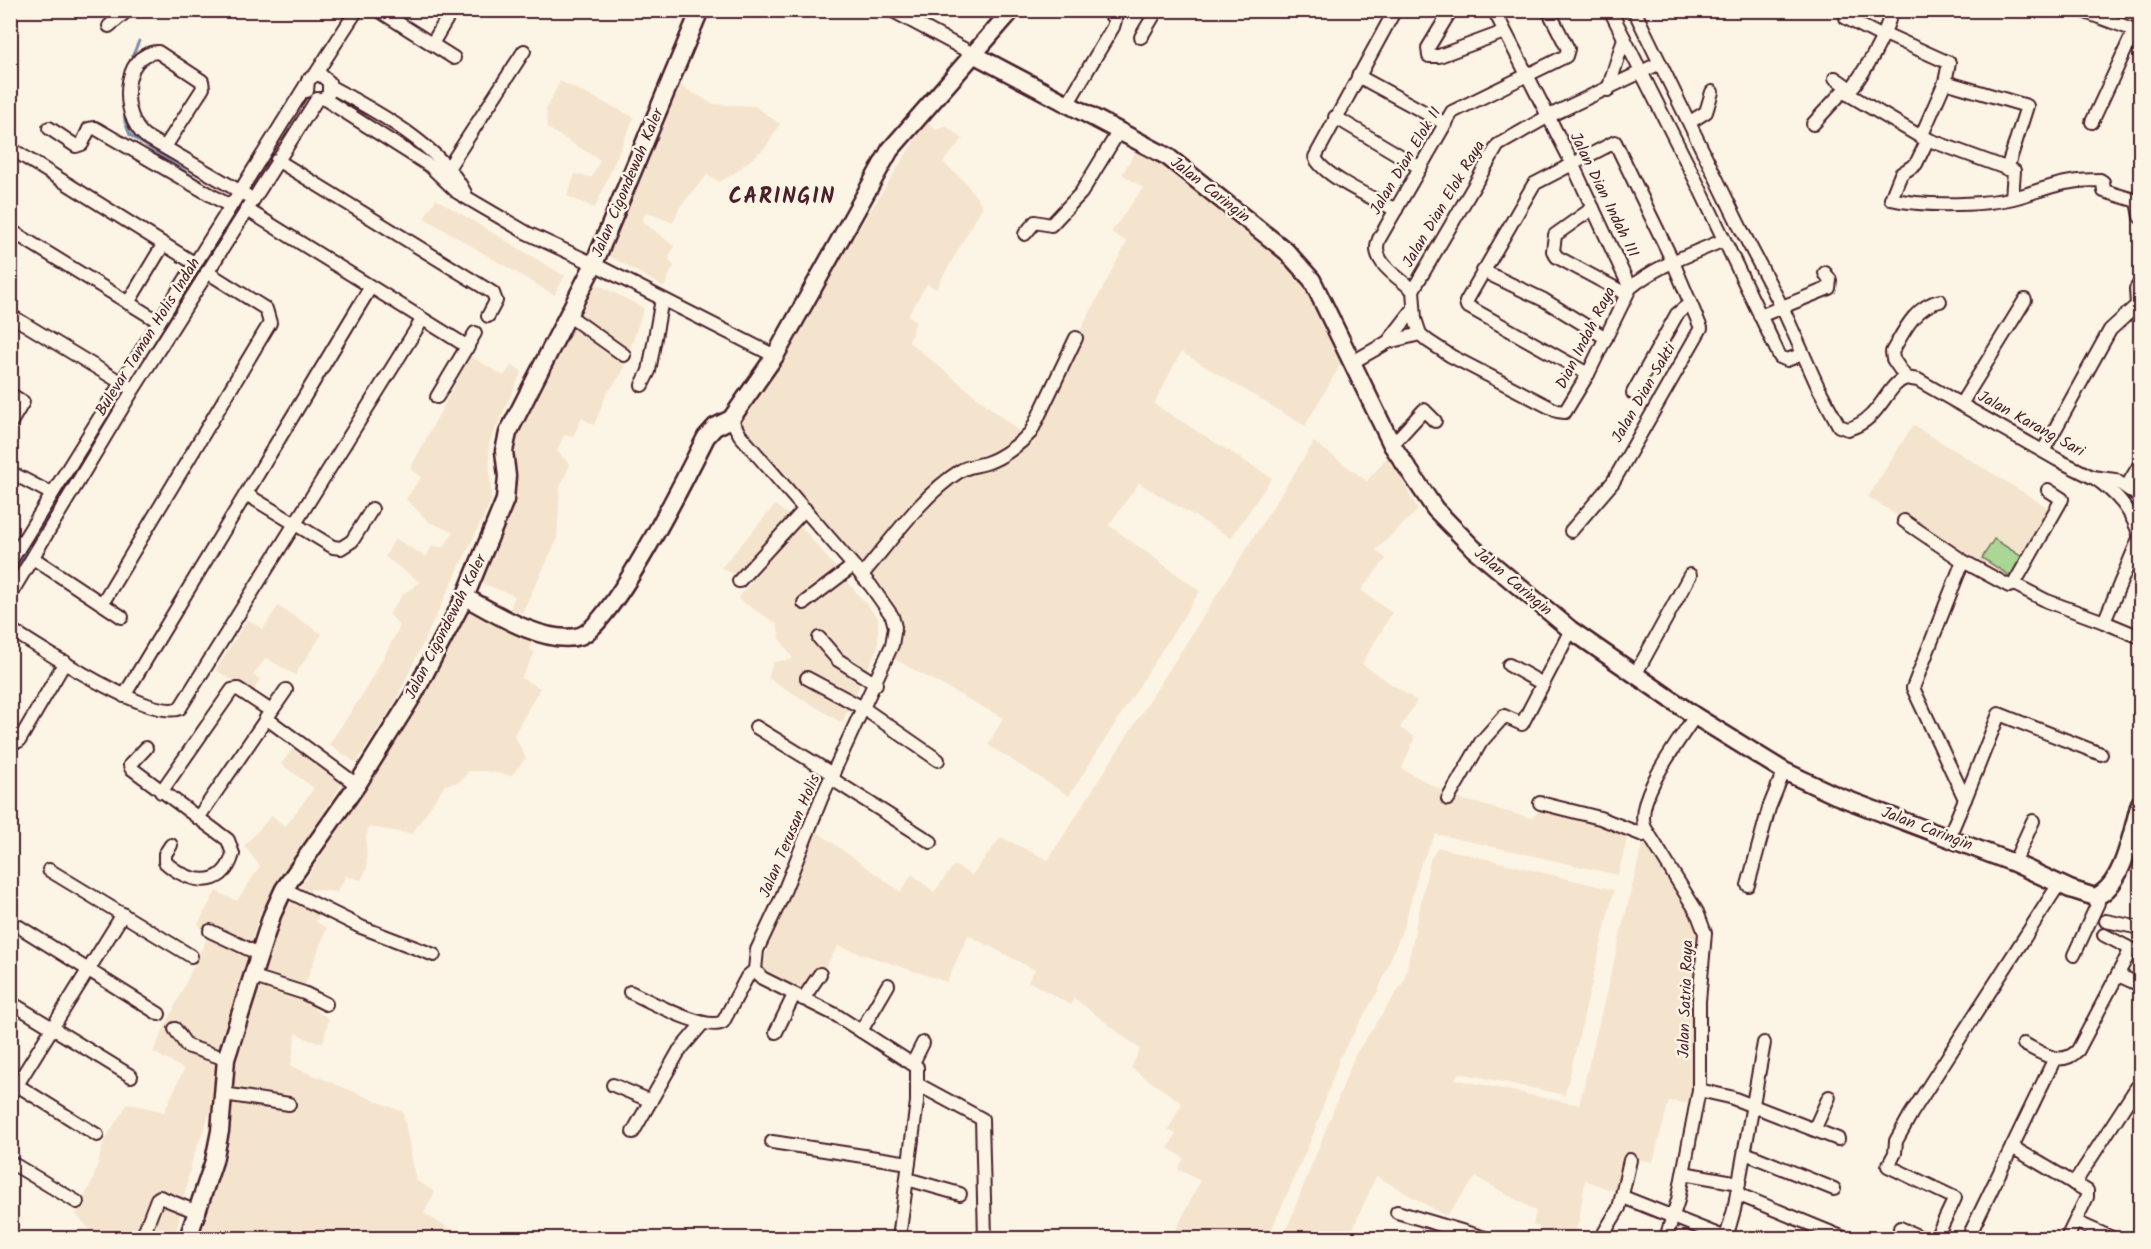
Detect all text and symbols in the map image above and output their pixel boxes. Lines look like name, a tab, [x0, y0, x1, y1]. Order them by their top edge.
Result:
street label: Jalan Dian Elok II	[1364, 102, 1448, 220]
street label: Jalan Cigondewah Kaler	[585, 103, 671, 262]
street label: Jalan Dian Indah III	[1563, 128, 1645, 262]
street label: Jalan Dian Elok Raya	[1396, 136, 1492, 272]
street label: Jalan Caringin	[1164, 151, 1256, 229]
district label: CARINGIN	[728, 180, 836, 215]
street label: Bulevar Taman Holis Indah	[89, 253, 207, 421]
street label: Dian Indah Raya	[1549, 282, 1623, 394]
street label: Jalan Dian Sakti	[1605, 337, 1683, 448]
street label: Jalan Karang Sari	[1973, 384, 2090, 464]
street label: Jalan Caringin	[1468, 542, 1558, 622]
street label: Jalan Cigondewah Kaler	[399, 549, 494, 704]
street label: Jalan Terusan Holis	[753, 770, 827, 902]
street label: Jalan Caringin	[1878, 800, 1976, 858]
street label: Jalan Satria Raya	[1671, 939, 1701, 1059]

